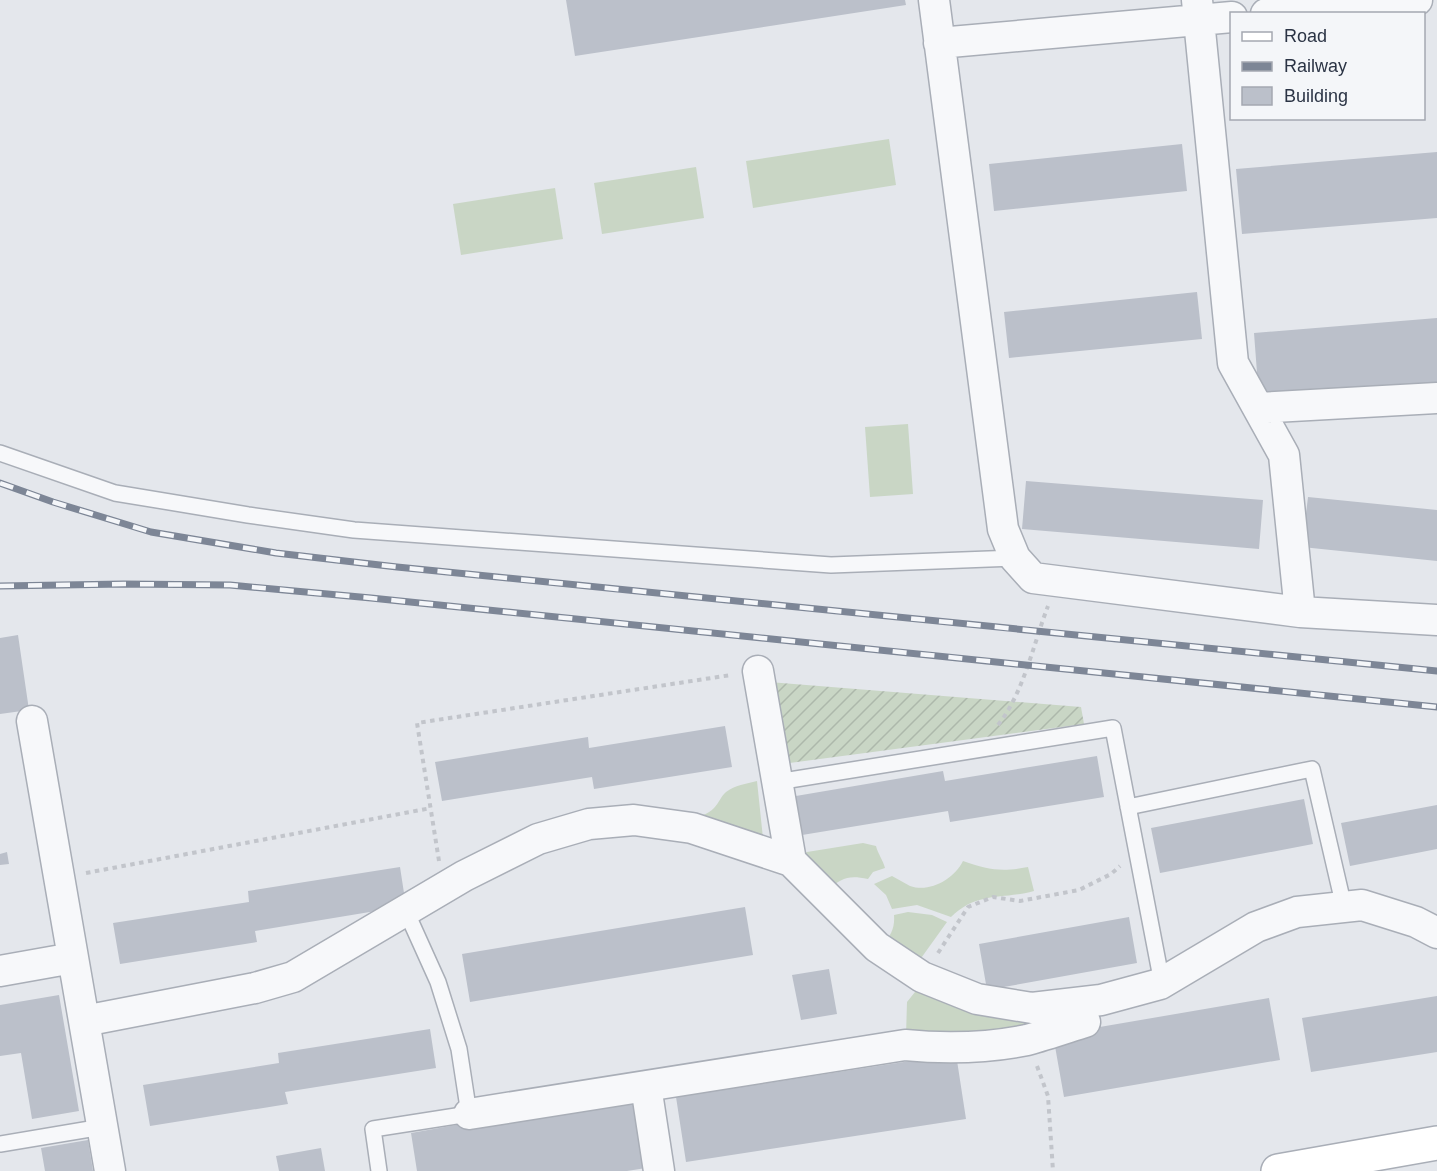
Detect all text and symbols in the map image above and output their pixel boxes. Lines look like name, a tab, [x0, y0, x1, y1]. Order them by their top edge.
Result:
legend	[1230, 12, 1425, 120]
text: Road	[1284, 26, 1327, 46]
text: Railway	[1284, 56, 1347, 76]
text: Building	[1284, 86, 1348, 106]

